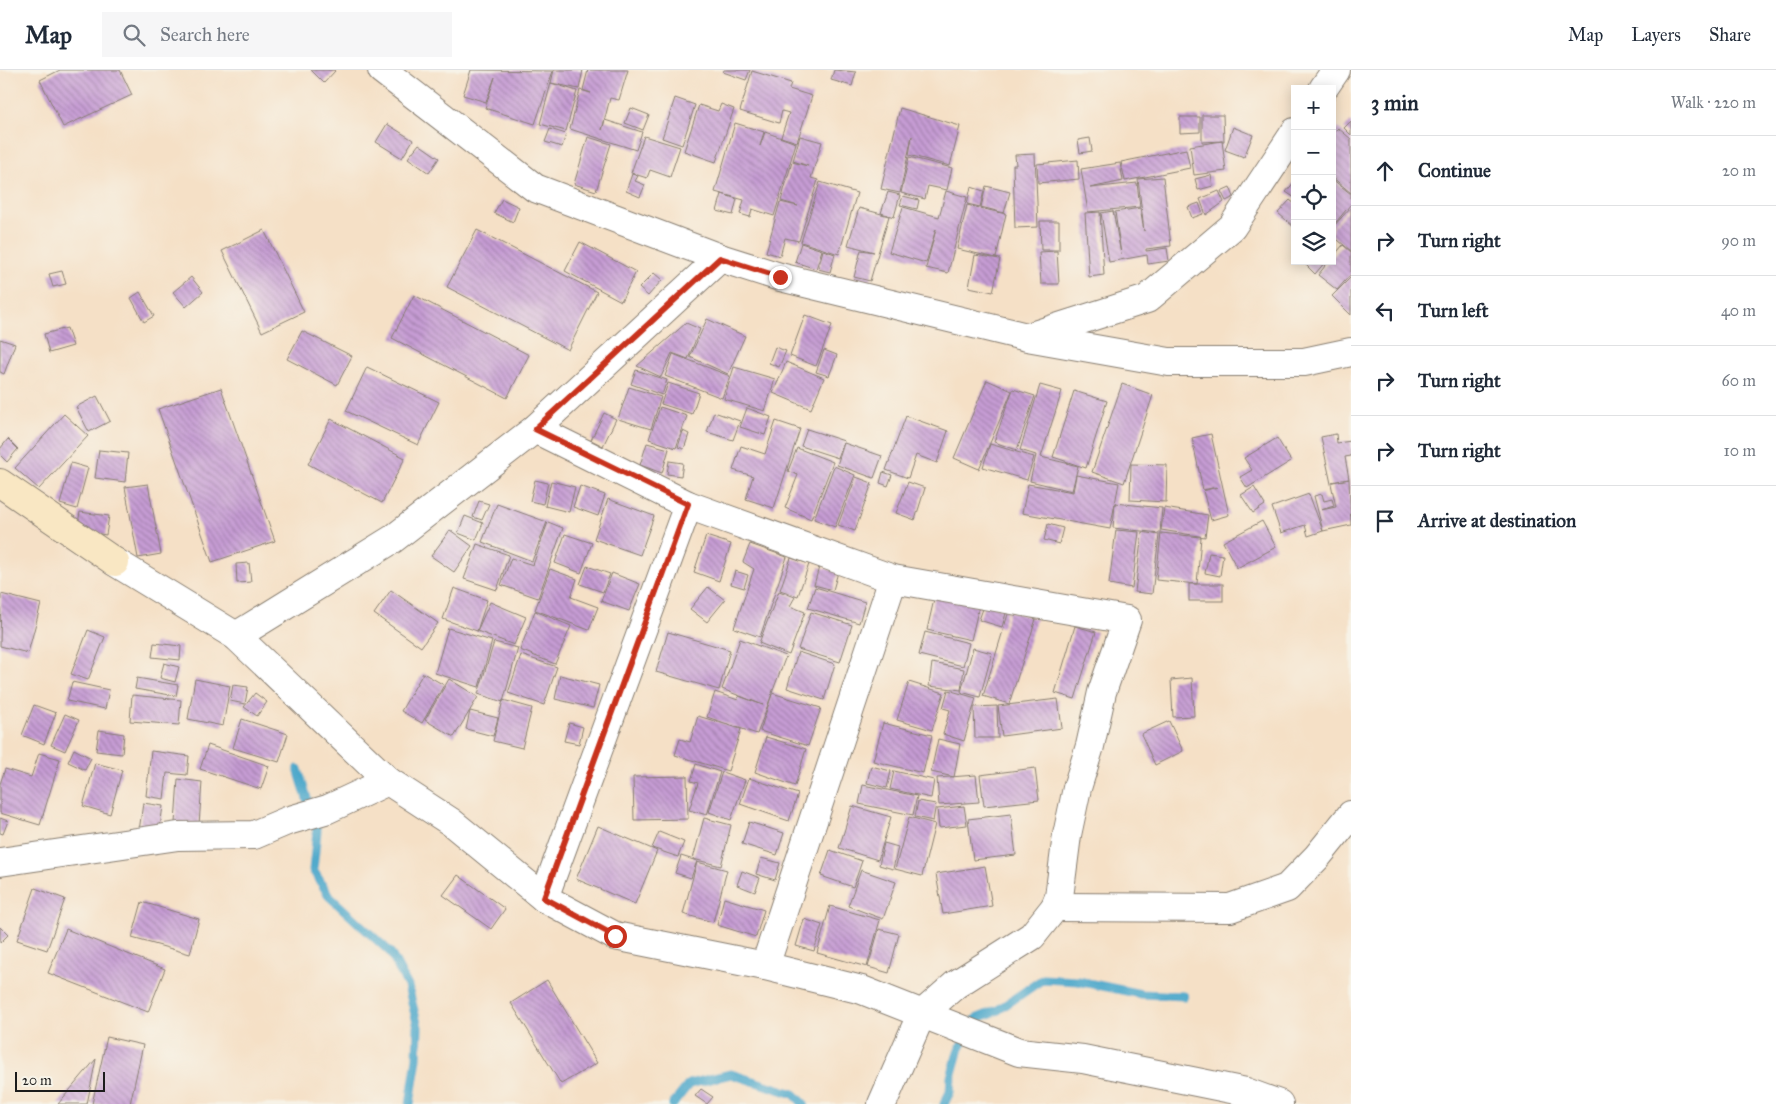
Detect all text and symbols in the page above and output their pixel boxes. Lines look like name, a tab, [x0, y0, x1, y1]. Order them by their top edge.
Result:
search box	[102, 12, 452, 57]
text: Map	[25, 20, 72, 50]
icon: search	[120, 21, 148, 49]
text: Search here	[160, 23, 250, 46]
text: Map	[1568, 24, 1603, 46]
text: Layers	[1631, 24, 1681, 46]
text: Share	[1709, 24, 1751, 46]
map controls	[1291, 85, 1336, 265]
button: +	[1291, 85, 1336, 130]
text: 3 min	[1371, 90, 1419, 116]
text: Walk · 220 m	[1671, 93, 1756, 112]
button: −	[1291, 130, 1336, 175]
icon: ahead	[1371, 157, 1399, 185]
text: Continue	[1418, 159, 1491, 182]
text: 20 m	[1722, 161, 1756, 180]
button: locate	[1291, 175, 1336, 220]
button: layers	[1291, 220, 1336, 265]
icon: right	[1371, 227, 1399, 255]
text: Turn right	[1418, 229, 1501, 252]
text: 90 m	[1721, 231, 1756, 250]
route end	[769, 266, 792, 289]
icon: left	[1371, 297, 1399, 325]
text: Turn left	[1418, 299, 1488, 322]
text: 40 m	[1721, 301, 1756, 320]
icon: right	[1371, 367, 1399, 395]
text: Turn right	[1418, 369, 1501, 392]
text: 60 m	[1722, 371, 1756, 390]
icon: right	[1371, 437, 1399, 465]
text: Turn right	[1418, 439, 1501, 462]
text: 10 m	[1724, 441, 1756, 460]
icon: arrive	[1371, 507, 1399, 535]
text: Arrive at destination	[1418, 509, 1576, 532]
route start	[604, 925, 627, 948]
scale bar	[15, 1069, 105, 1092]
text: 20 m	[22, 1072, 52, 1089]

